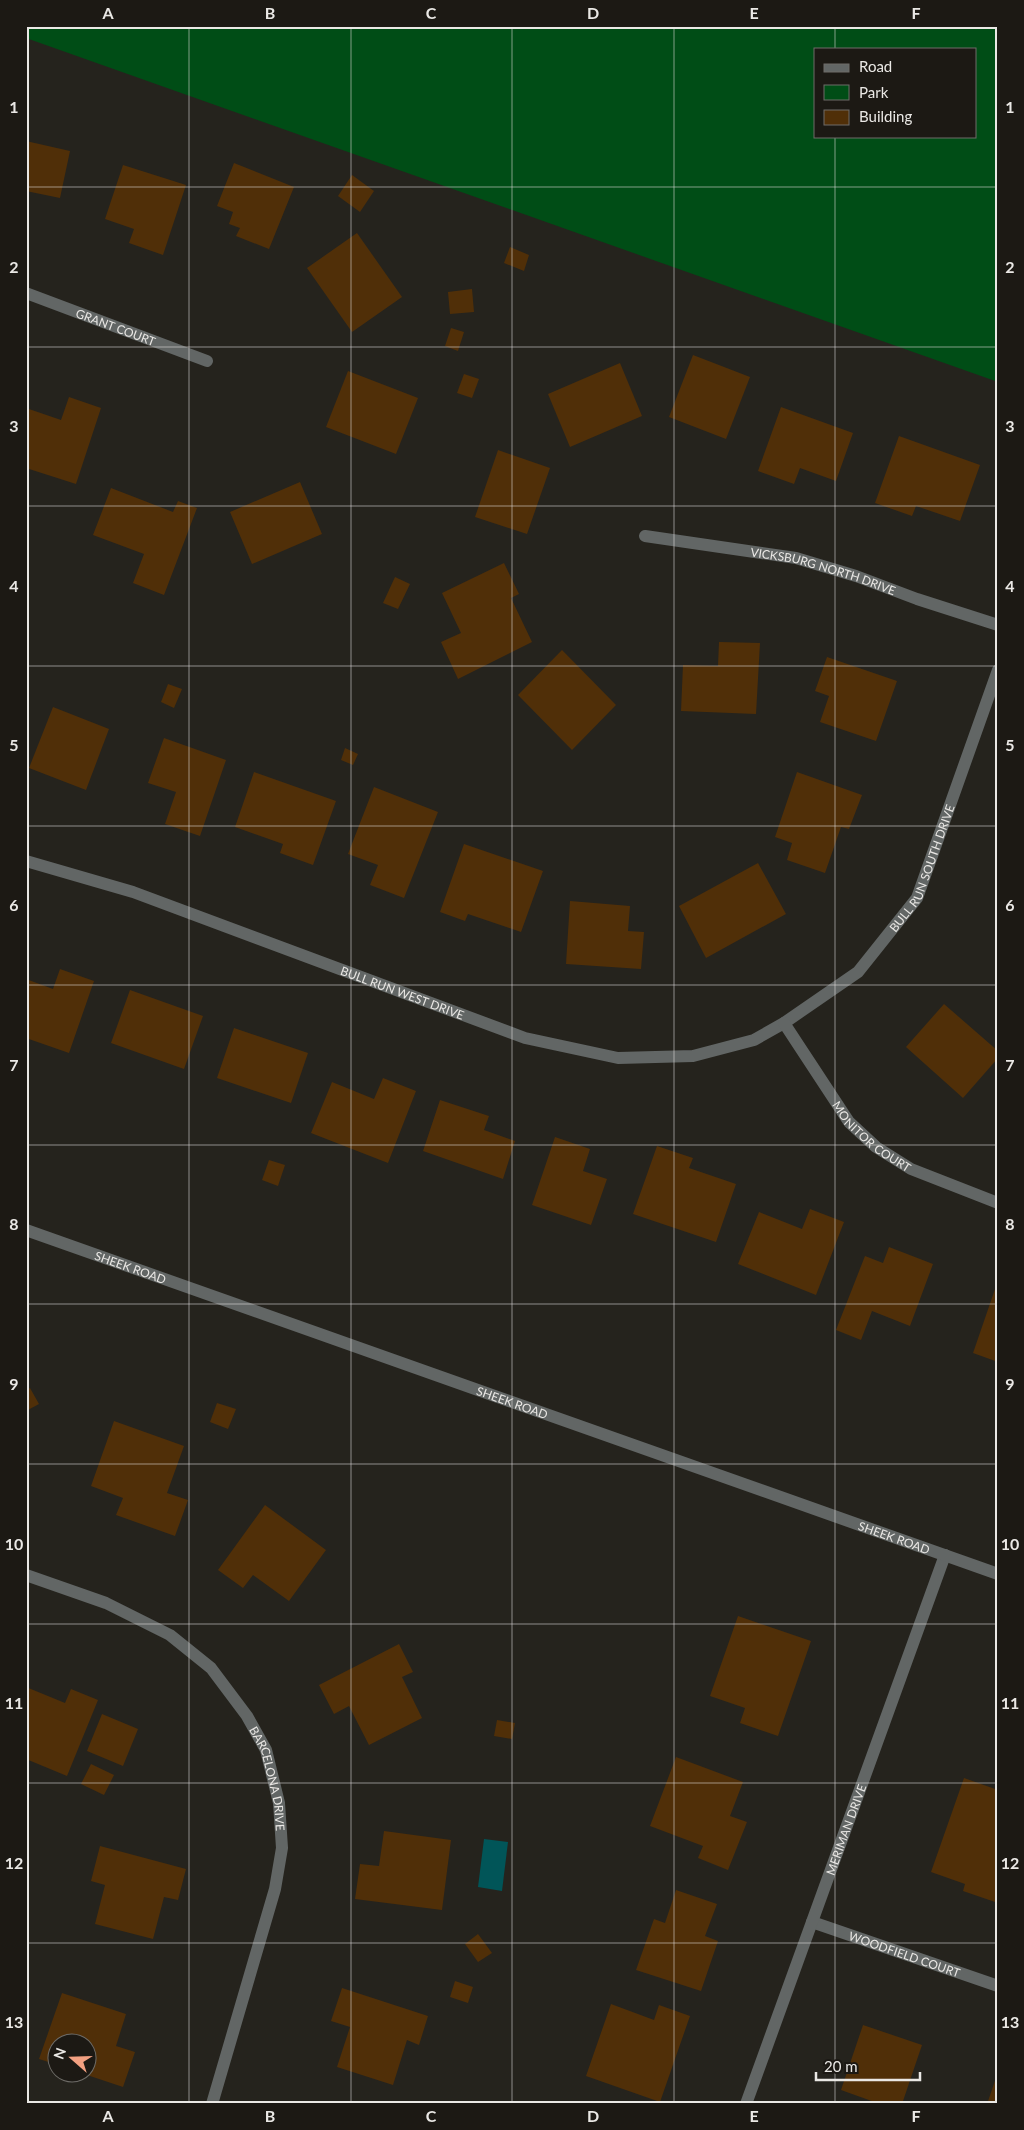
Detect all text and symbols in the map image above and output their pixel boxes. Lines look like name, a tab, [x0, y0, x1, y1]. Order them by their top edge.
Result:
text: A	[101, 3, 114, 22]
text: B	[265, 3, 275, 22]
text: C	[426, 3, 437, 22]
text: D	[587, 3, 599, 22]
text: E	[749, 3, 759, 22]
text: F	[911, 3, 921, 22]
legend	[814, 48, 976, 138]
text: Road	[859, 57, 892, 75]
text: Park	[859, 83, 889, 101]
text: 1	[9, 97, 19, 116]
text: 1	[1005, 97, 1015, 116]
text: Building	[859, 107, 912, 125]
text: 2	[9, 257, 19, 276]
text: 2	[1005, 257, 1015, 276]
street label: GRANT COURT	[74, 305, 158, 349]
text: 3	[9, 416, 19, 435]
text: 3	[1005, 416, 1015, 435]
street label: VICKSBURG NORTH DRIVE	[750, 544, 898, 598]
text: 4	[9, 576, 19, 595]
text: 4	[1005, 576, 1015, 595]
text: 5	[9, 735, 19, 754]
text: 5	[1005, 735, 1015, 754]
street label: BULL RUN SOUTH DRIVE	[886, 802, 957, 935]
text: 6	[9, 895, 19, 914]
text: 6	[1005, 895, 1015, 914]
street label: BULL RUN WEST DRIVE	[339, 963, 467, 1022]
text: 7	[9, 1055, 19, 1074]
text: 7	[1005, 1055, 1015, 1074]
street label: MONITOR COURT	[830, 1098, 914, 1175]
text: 8	[9, 1214, 19, 1233]
text: 8	[1005, 1214, 1015, 1233]
street label: SHEEK ROAD	[93, 1248, 168, 1287]
text: 9	[9, 1374, 19, 1393]
text: 9	[1005, 1374, 1015, 1393]
street label: SHEEK ROAD	[475, 1383, 550, 1422]
street label: SHEEK ROAD	[857, 1518, 932, 1557]
text: 10	[5, 1534, 23, 1553]
text: 10	[1001, 1534, 1019, 1553]
text: 11	[5, 1693, 23, 1712]
text: 11	[1001, 1693, 1019, 1712]
street label: BARCELONA DRIVE	[247, 1723, 288, 1831]
street label: MERIMAN DRIVE	[822, 1782, 869, 1877]
text: 12	[5, 1853, 23, 1872]
text: 12	[1001, 1853, 1019, 1872]
street label: WOODFIELD COURT	[847, 1928, 962, 1980]
text: 13	[5, 2012, 23, 2031]
text: 13	[1001, 2012, 1019, 2031]
north arrow	[48, 2032, 98, 2082]
text: N	[49, 2045, 69, 2061]
scale bar	[816, 2050, 920, 2082]
text: 20 m	[824, 2057, 858, 2075]
text: A	[101, 2106, 114, 2125]
text: B	[265, 2106, 275, 2125]
text: C	[426, 2106, 437, 2125]
text: D	[587, 2106, 599, 2125]
text: E	[749, 2106, 759, 2125]
text: F	[911, 2106, 921, 2125]

